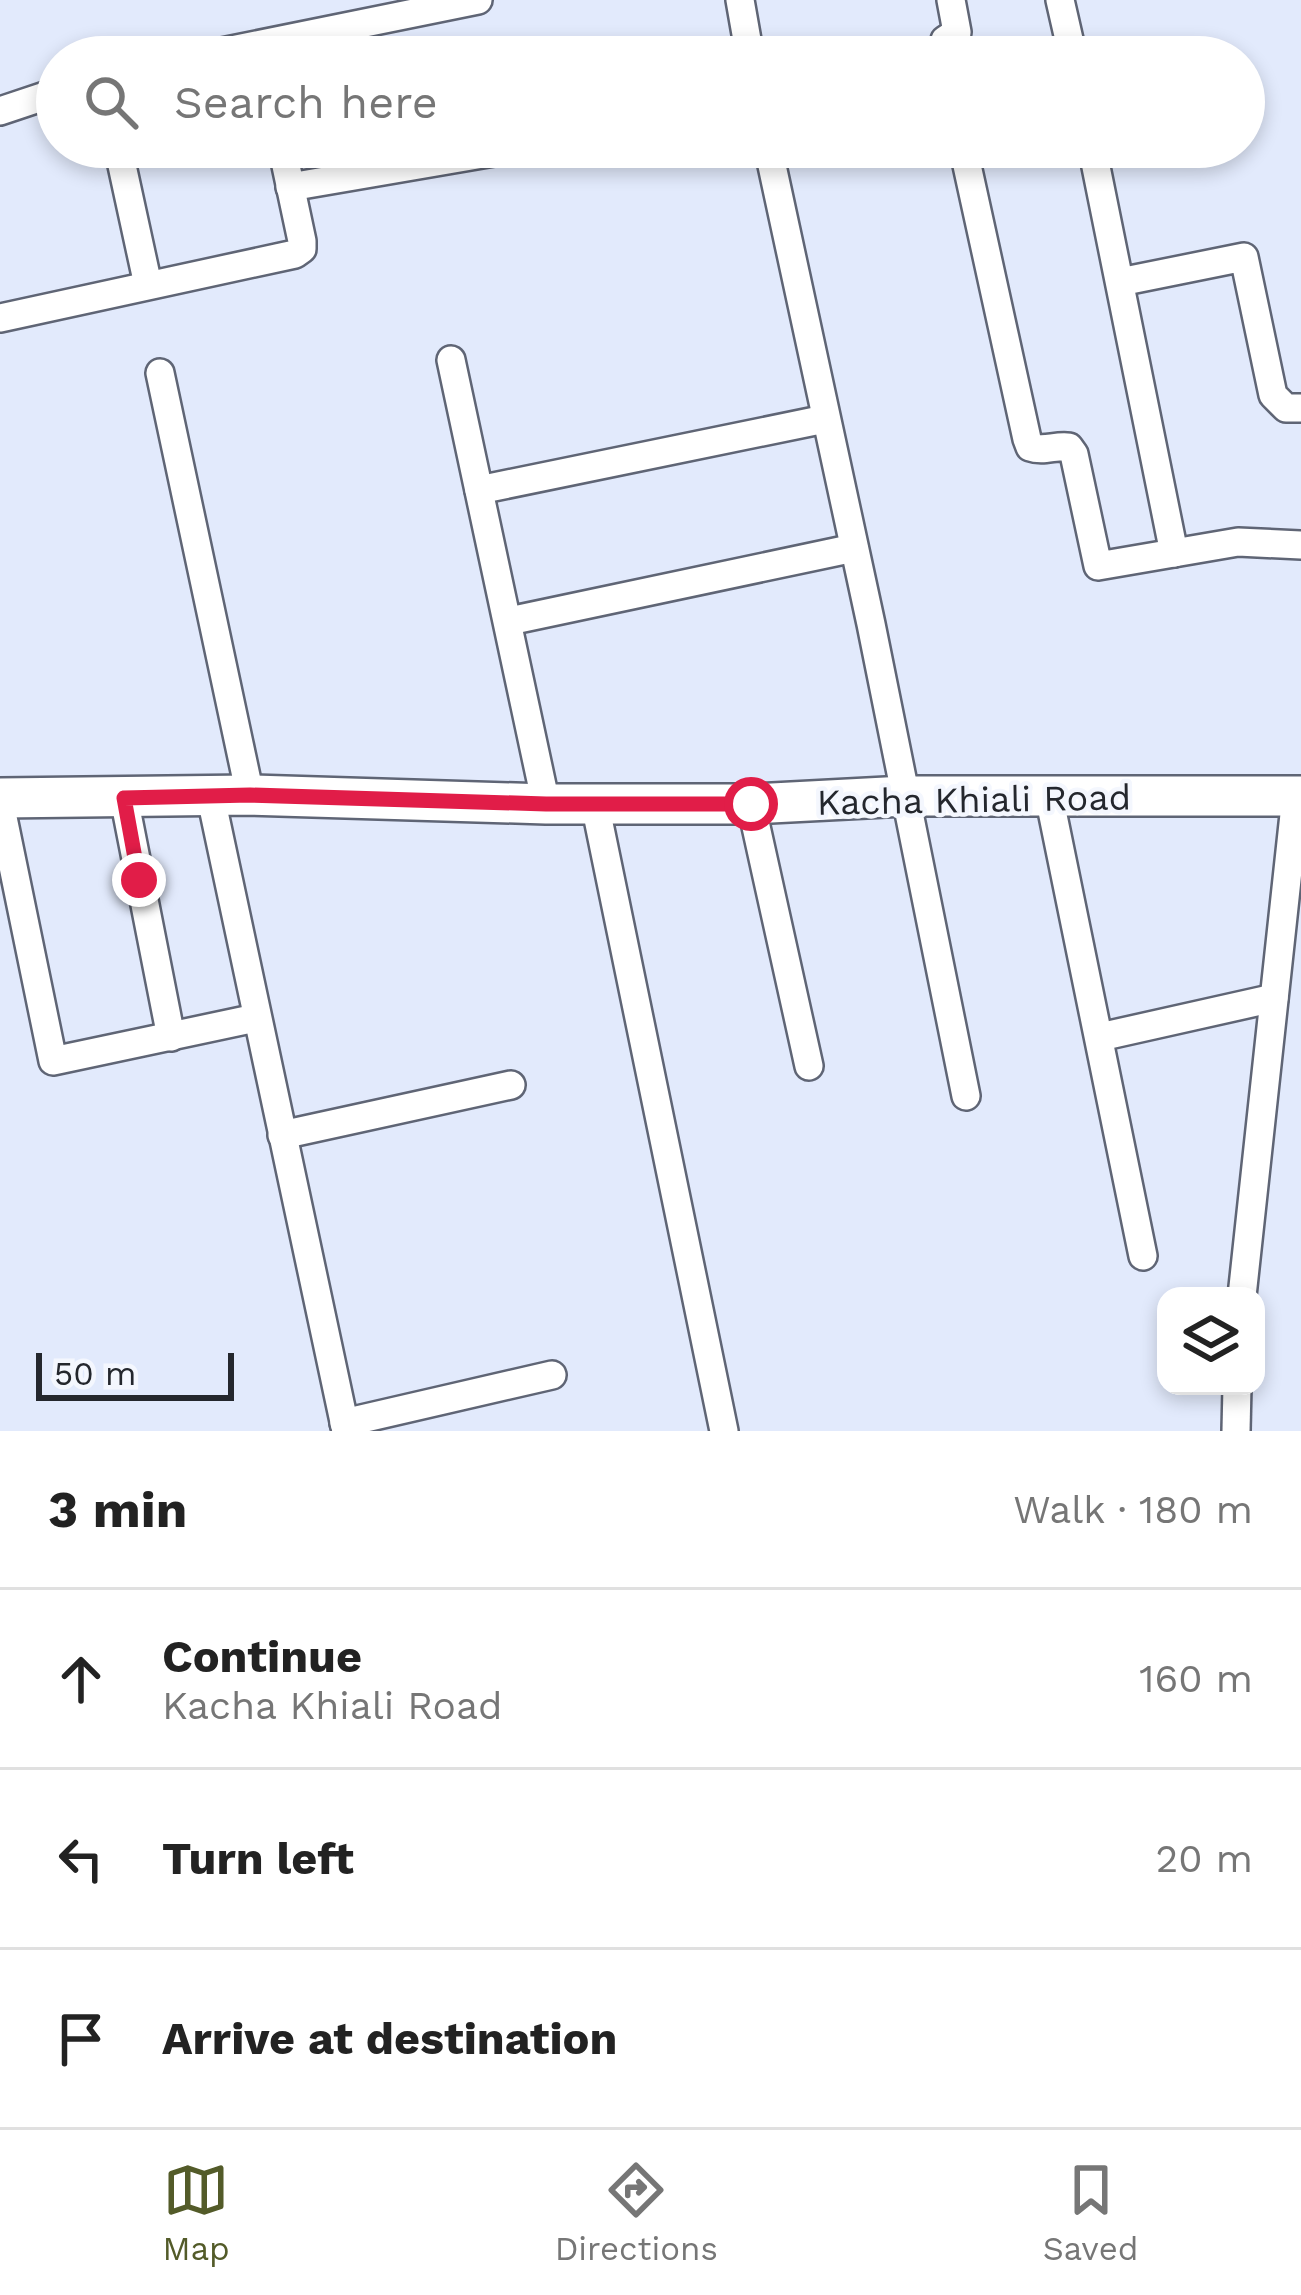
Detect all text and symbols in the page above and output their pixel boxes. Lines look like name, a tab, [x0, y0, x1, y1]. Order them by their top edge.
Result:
search box	[36, 36, 1265, 168]
icon: search	[78, 69, 144, 135]
text: Search here	[174, 76, 438, 129]
street label: Kacha Khiali Road	[816, 776, 1132, 824]
route start	[724, 777, 778, 831]
route end	[112, 853, 166, 907]
map controls	[1157, 1287, 1265, 1395]
button: layers	[1157, 1287, 1265, 1395]
scale bar	[36, 1347, 234, 1400]
text: 50 m	[54, 1354, 136, 1393]
text: 3 min	[48, 1480, 187, 1539]
text: Walk · 180 m	[1013, 1487, 1253, 1532]
text: Continue	[162, 1630, 362, 1683]
icon: ahead	[48, 1646, 114, 1712]
text: 160 m	[1139, 1656, 1253, 1701]
text: Kacha Khiali Road	[162, 1683, 503, 1728]
icon: left	[48, 1826, 114, 1892]
text: Turn left	[162, 1832, 354, 1885]
text: 20 m	[1156, 1836, 1253, 1881]
icon: arrive	[48, 2006, 114, 2072]
text: Arrive at destination	[162, 2012, 617, 2065]
tab: Map	[162, 2157, 230, 2268]
tab: Directions	[555, 2157, 718, 2268]
tab: Saved	[1043, 2157, 1139, 2268]

